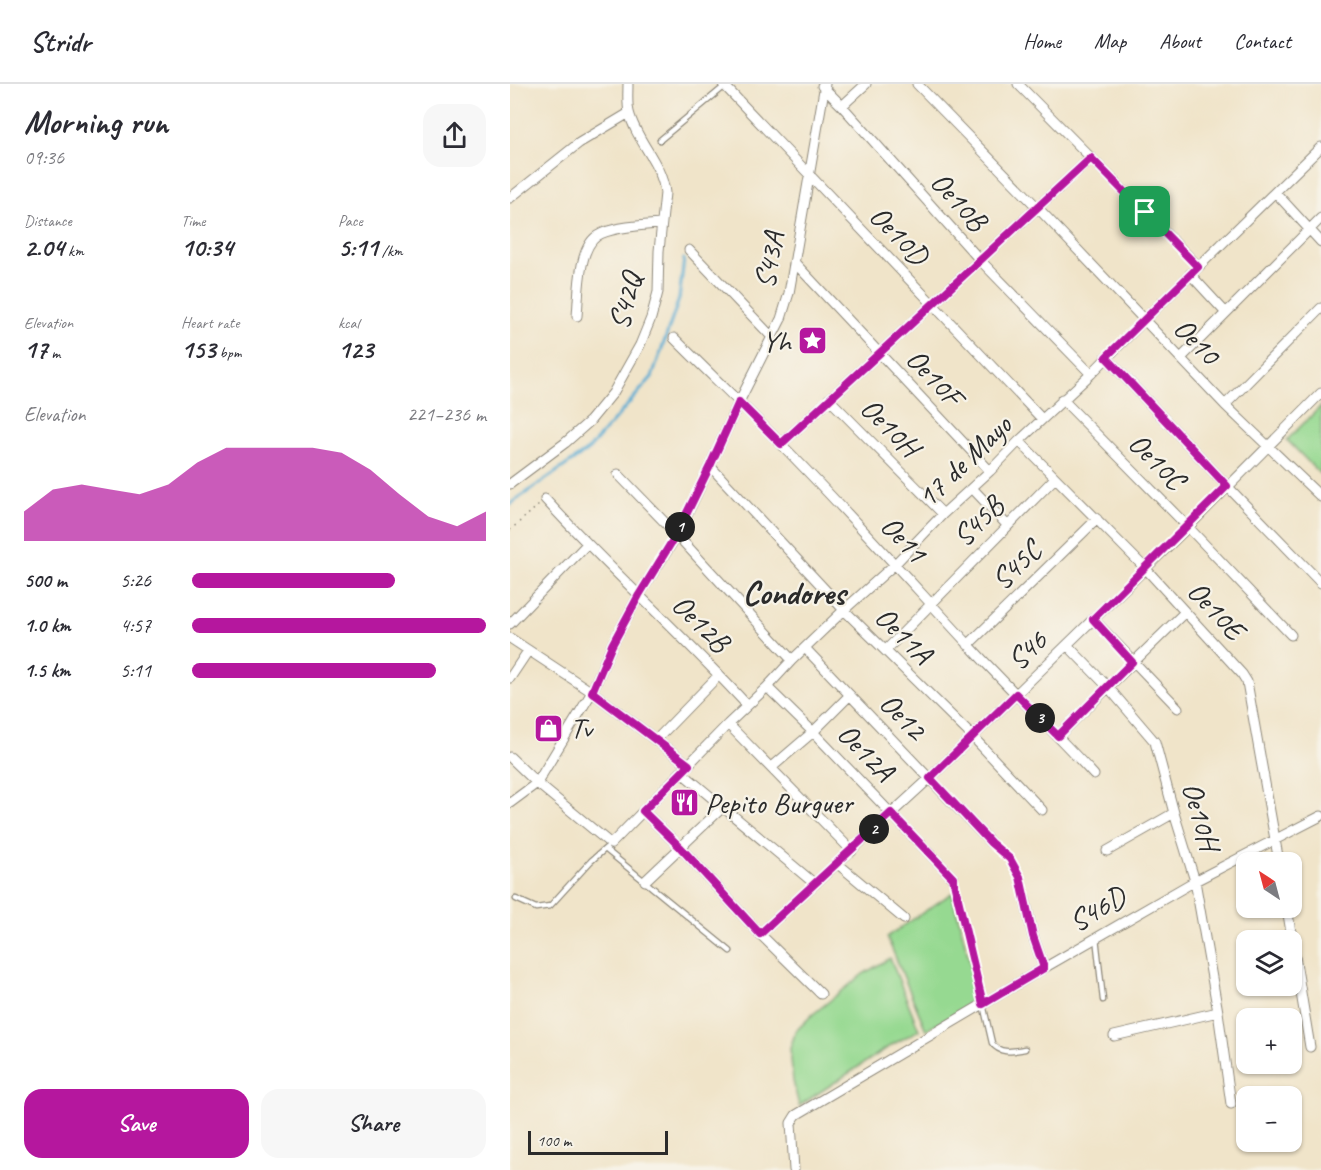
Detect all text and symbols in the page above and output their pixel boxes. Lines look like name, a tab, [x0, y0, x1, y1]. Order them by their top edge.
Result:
text: Stridr	[30, 24, 91, 59]
text: Home	[1023, 28, 1061, 54]
text: Map	[1094, 28, 1126, 54]
text: About	[1159, 28, 1201, 54]
text: Contact	[1234, 28, 1291, 54]
text: Morning run	[24, 101, 168, 143]
button: share	[423, 104, 486, 167]
text: 09:36	[24, 145, 64, 170]
street label: Oe10B	[922, 163, 997, 240]
pin	[1119, 186, 1170, 237]
icon: arrive	[1128, 195, 1161, 228]
street label: Oe10D	[861, 197, 938, 275]
text: Distance	[24, 211, 72, 231]
text: Time	[181, 211, 205, 231]
text: Pace	[338, 211, 363, 231]
street label: S43A	[745, 227, 793, 291]
text: 2.04	[24, 231, 64, 264]
text: 10:34	[181, 231, 233, 264]
text: 5:11	[338, 231, 378, 264]
text: km	[64, 241, 84, 261]
text: /km	[378, 241, 403, 261]
street label: S42Q	[600, 266, 651, 333]
street label: Oe10	[1165, 309, 1230, 375]
text: Elevation	[24, 313, 73, 333]
text: Heart rate	[181, 313, 239, 333]
text: kcal	[338, 313, 359, 333]
place label: Yh	[762, 322, 793, 360]
place icon: Yh	[796, 325, 828, 357]
text: 17	[24, 333, 47, 366]
text: 153	[181, 333, 216, 366]
text: 123	[338, 333, 373, 366]
street label: Oe10F	[898, 340, 974, 418]
text: m	[47, 343, 60, 363]
text: bpm	[216, 343, 242, 363]
street label: Oe10H	[852, 389, 931, 468]
text: Elevation	[24, 402, 86, 427]
text: 221–236 m	[407, 402, 486, 427]
street label: 17 de Mayo	[909, 406, 1020, 515]
street label: Oe10C	[1120, 424, 1196, 500]
street label: S45B	[944, 486, 1013, 555]
street label: Oe11	[872, 507, 937, 572]
pin: 1	[665, 512, 695, 542]
text: 1	[676, 517, 684, 537]
street label: S45C	[983, 530, 1051, 598]
text: 500 m	[24, 568, 67, 593]
text: 5:26	[120, 568, 151, 593]
district label: Condores	[743, 572, 849, 614]
street label: Oe10E	[1179, 572, 1256, 651]
street label: Oe12B	[664, 586, 740, 662]
street label: Oe11A	[867, 598, 942, 673]
text: 1.0 km	[24, 613, 71, 638]
text: 4:57	[120, 613, 151, 638]
street label: S46	[999, 621, 1056, 678]
text: 1.5 km	[24, 658, 70, 683]
text: 5:11	[120, 658, 151, 683]
street label: Oe12	[871, 684, 936, 750]
pin: 3	[1025, 703, 1055, 733]
text: 3	[1036, 708, 1044, 728]
place label: Tv	[570, 709, 595, 747]
shop icon: Tv	[533, 712, 565, 744]
street label: Oe12A	[829, 715, 904, 791]
street label: Oe10H	[1173, 778, 1230, 859]
place label: Pepito Burguer	[705, 784, 855, 822]
restaurant icon: Pepito Burguer	[668, 787, 700, 819]
pin: 2	[859, 814, 889, 844]
text: 2	[870, 819, 878, 839]
north arrow	[1236, 852, 1302, 918]
map controls	[1236, 852, 1302, 1152]
street label: S46D	[1062, 876, 1134, 940]
button: layers	[1236, 930, 1302, 996]
button: +	[1236, 1008, 1302, 1074]
button: −	[1236, 1086, 1302, 1152]
button: Save	[24, 1089, 249, 1158]
button: Share	[261, 1089, 486, 1158]
scale bar	[528, 1128, 668, 1156]
text: 100 m	[537, 1131, 571, 1151]

